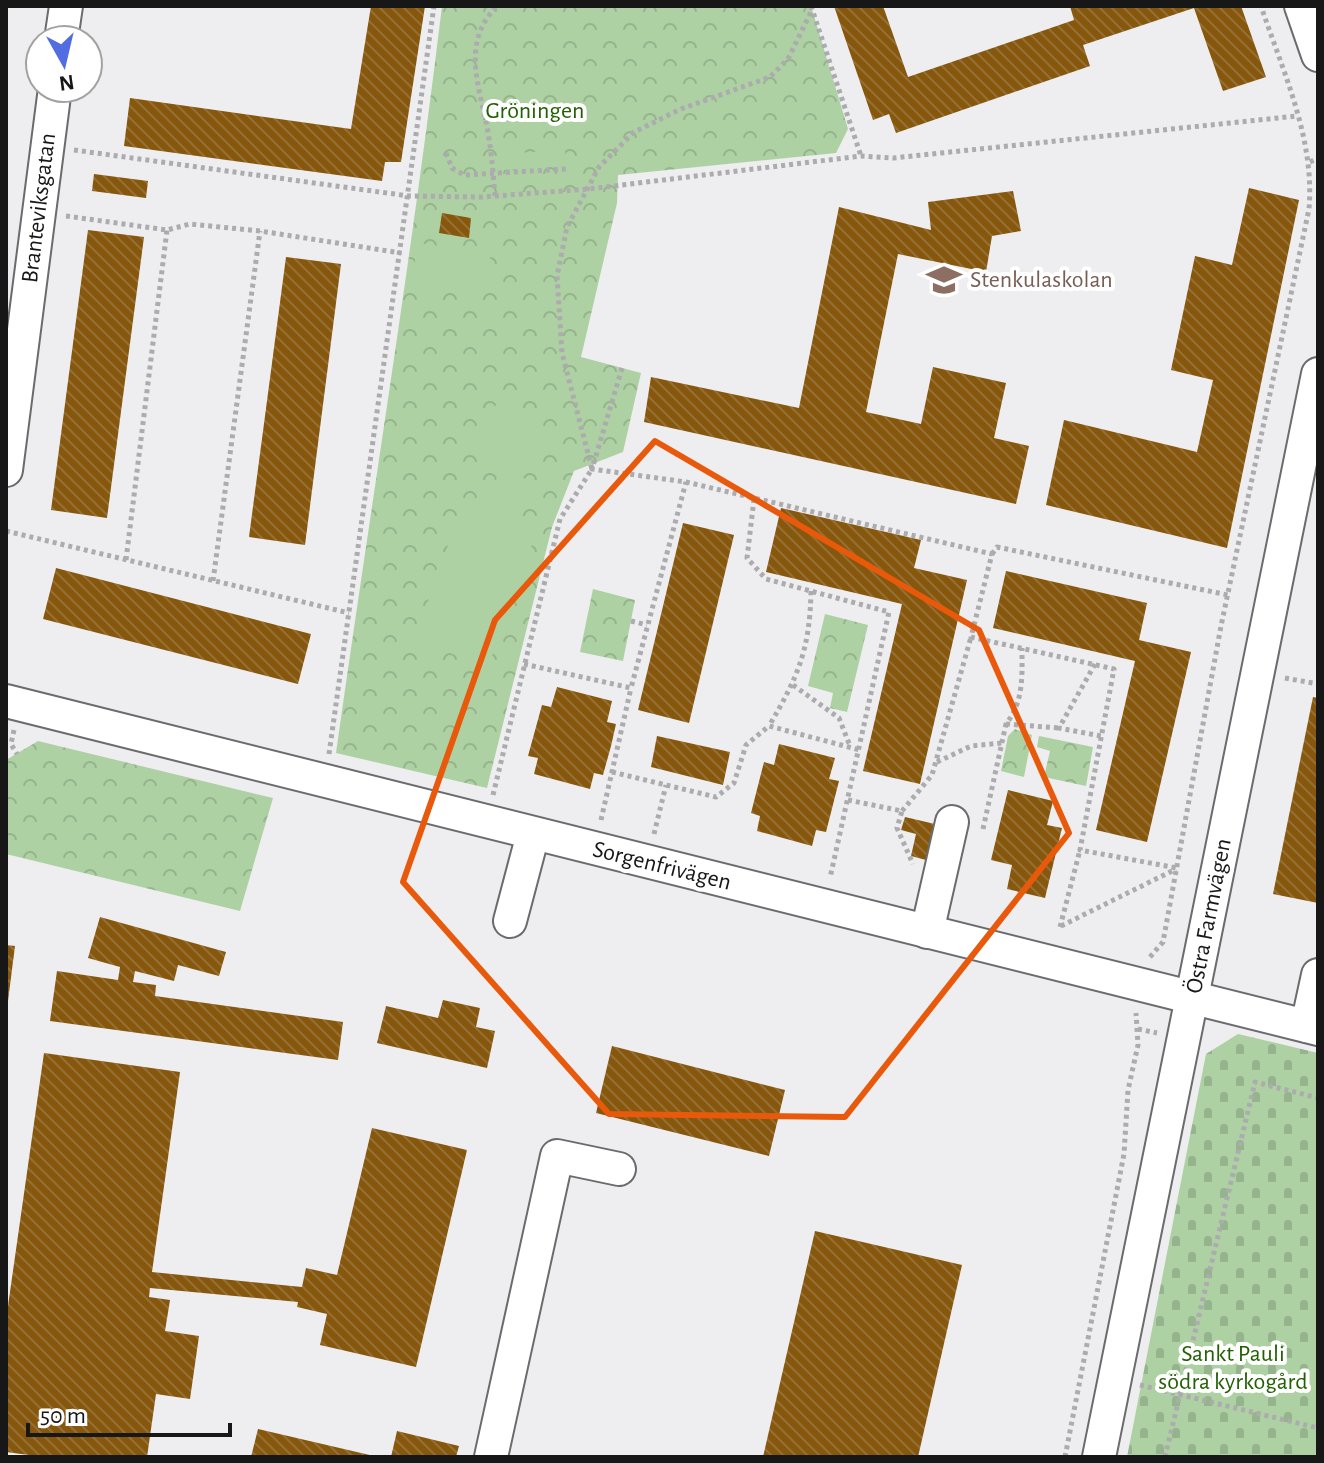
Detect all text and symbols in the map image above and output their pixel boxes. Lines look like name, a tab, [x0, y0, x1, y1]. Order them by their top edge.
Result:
north arrow	[24, 24, 104, 104]
text: N	[58, 71, 76, 95]
park label: Gröningen	[486, 99, 584, 123]
street label: Branteviksgatan	[18, 132, 60, 284]
school or university icon: Stenkulaskolan	[925, 261, 963, 299]
place label: Stenkulaskolan	[970, 268, 1113, 292]
street label: Östra Farmvägen	[1181, 836, 1236, 996]
street label: Sorgenfrivägen	[590, 837, 734, 895]
park label: Sankt Pauli södra kyrkogård	[1158, 1342, 1308, 1394]
scale bar	[28, 1387, 230, 1437]
text: 50 m	[40, 1404, 86, 1428]

